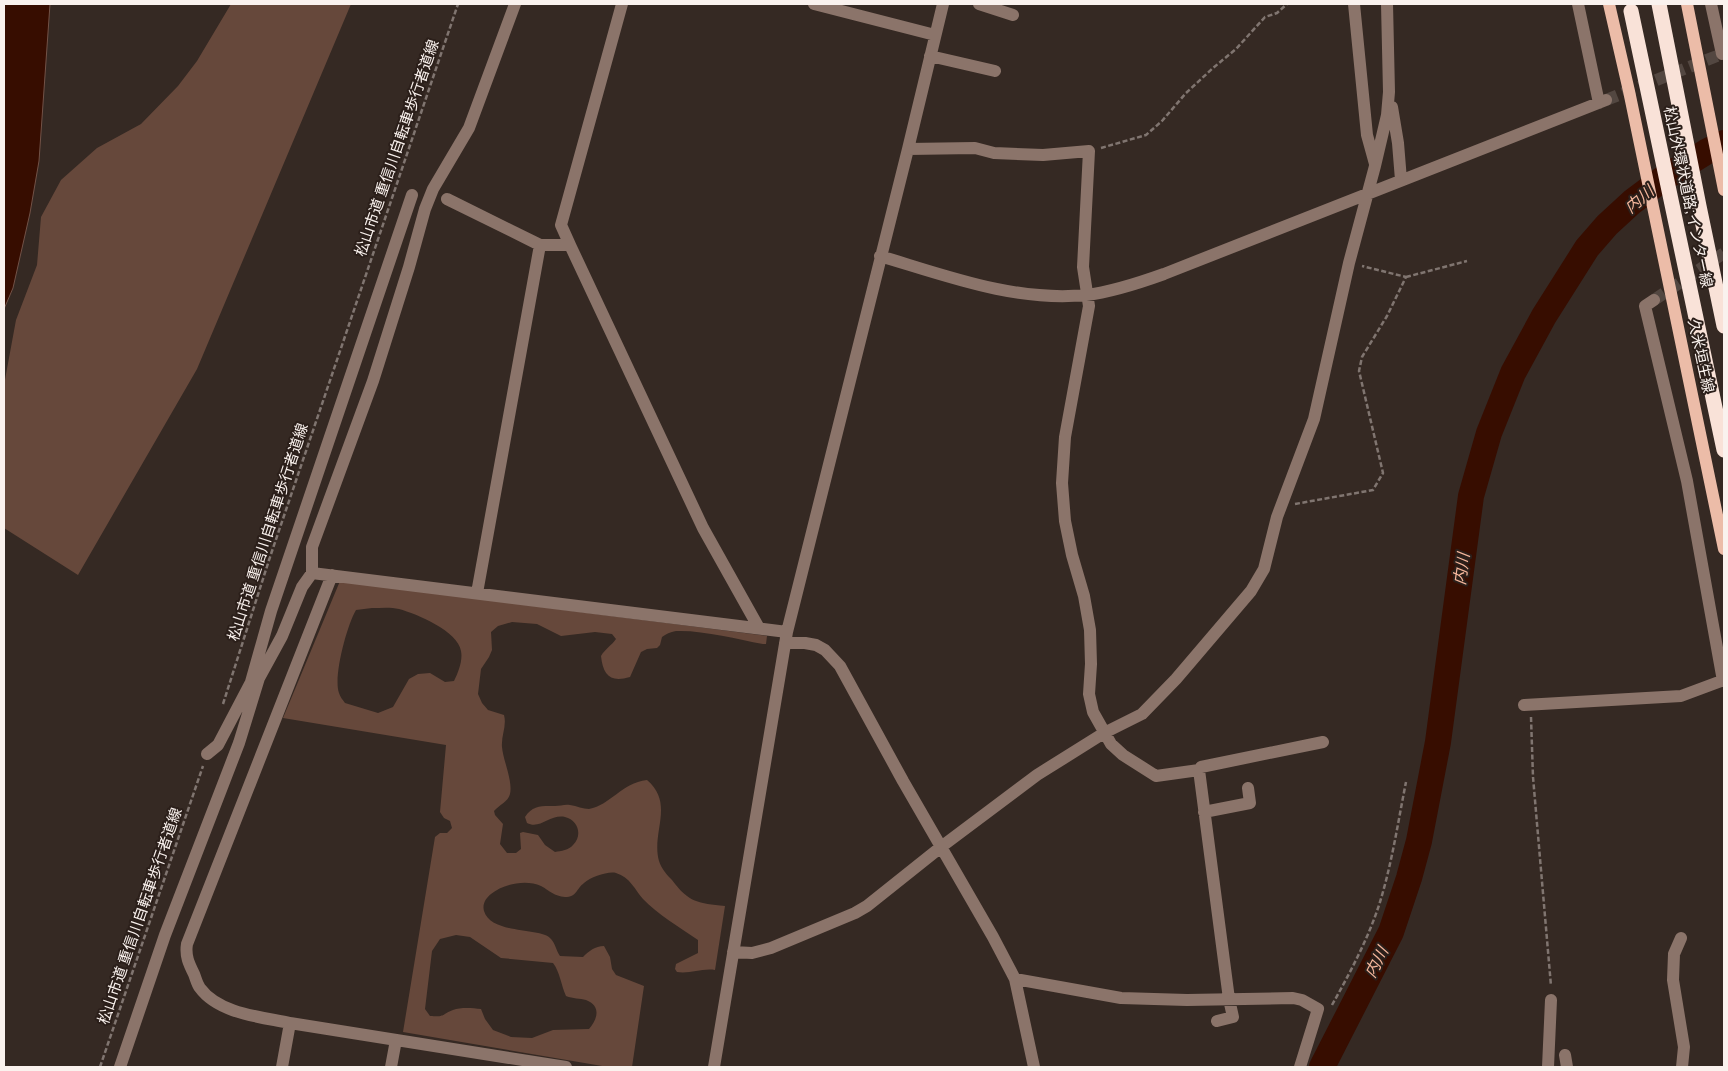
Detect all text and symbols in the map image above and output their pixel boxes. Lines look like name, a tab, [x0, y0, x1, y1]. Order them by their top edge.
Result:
street label: 松山市道 重信川自転車歩行者道線	[349, 37, 444, 259]
street label: 松山外環状道路;インター線	[1659, 104, 1718, 289]
water label: 内川	[1620, 179, 1660, 218]
street label: 久米垣生線	[1683, 317, 1720, 395]
street label: 松山市道 重信川自転車歩行者道線	[222, 420, 313, 644]
water label: 内川	[1448, 550, 1474, 586]
street label: 松山市道 重信川自転車歩行者道線	[92, 805, 187, 1027]
water label: 内川	[1359, 941, 1394, 981]

